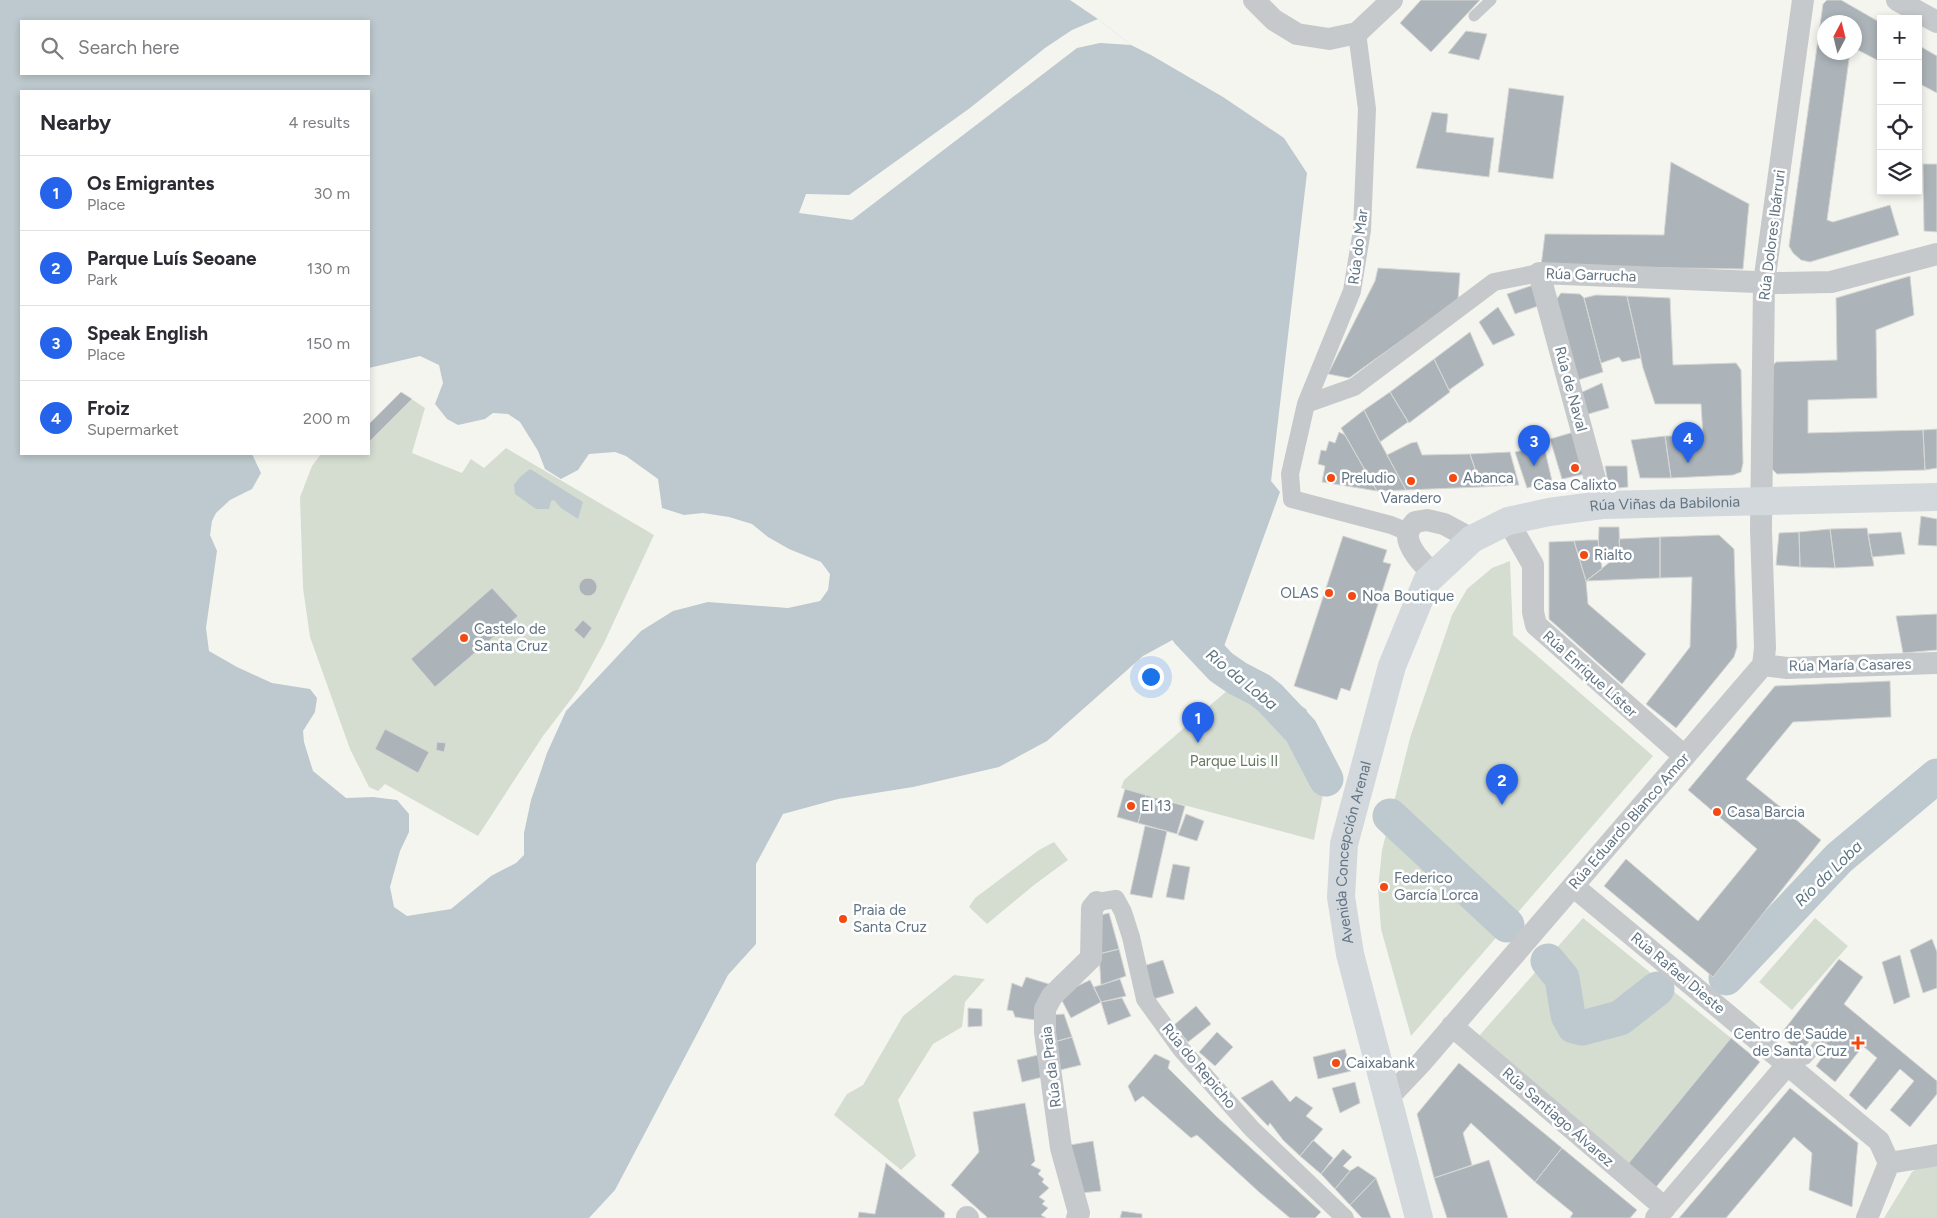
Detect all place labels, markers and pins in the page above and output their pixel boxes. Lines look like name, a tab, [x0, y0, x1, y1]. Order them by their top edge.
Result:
pin: 4	[1672, 422, 1704, 463]
pin: 3	[1518, 425, 1550, 466]
marker: Casa Calixto	[1569, 462, 1581, 474]
place label: Preludio	[1341, 469, 1396, 487]
place label: Abanca	[1463, 469, 1514, 487]
marker: Preludio	[1325, 472, 1337, 484]
marker: Abanca	[1447, 472, 1459, 484]
marker: Varadero	[1405, 475, 1417, 487]
place label: Casa Calixto	[1533, 476, 1617, 494]
place label: Varadero	[1381, 489, 1442, 507]
place label: Rialto	[1594, 546, 1632, 564]
marker: Rialto	[1578, 549, 1590, 561]
place label: OLAS	[1280, 584, 1319, 602]
marker: OLAS	[1323, 587, 1335, 599]
place label: Noa Boutique	[1362, 587, 1454, 605]
marker: Noa Boutique	[1346, 590, 1358, 602]
place label: Castelo de Santa Cruz	[474, 620, 548, 655]
marker: Castelo de Santa Cruz	[458, 632, 470, 644]
pin: 1	[1182, 702, 1214, 743]
pin: 2	[1486, 764, 1518, 805]
place label: El 13	[1141, 797, 1171, 815]
marker: El 13	[1125, 800, 1137, 812]
place label: Casa Barcia	[1727, 803, 1805, 821]
marker: Casa Barcia	[1711, 806, 1723, 818]
place label: Federico García Lorca	[1394, 869, 1478, 904]
marker: Federico García Lorca	[1378, 881, 1390, 893]
place label: Praia de Santa Cruz	[853, 901, 927, 936]
marker: Praia de Santa Cruz	[837, 913, 849, 925]
place label: Centro de Saúde de Santa Cruz	[1734, 1025, 1847, 1060]
marker: Centro de Saúde de Santa Cruz	[1851, 1036, 1865, 1050]
place label: Caixabank	[1346, 1054, 1415, 1072]
marker: Caixabank	[1330, 1057, 1342, 1069]

